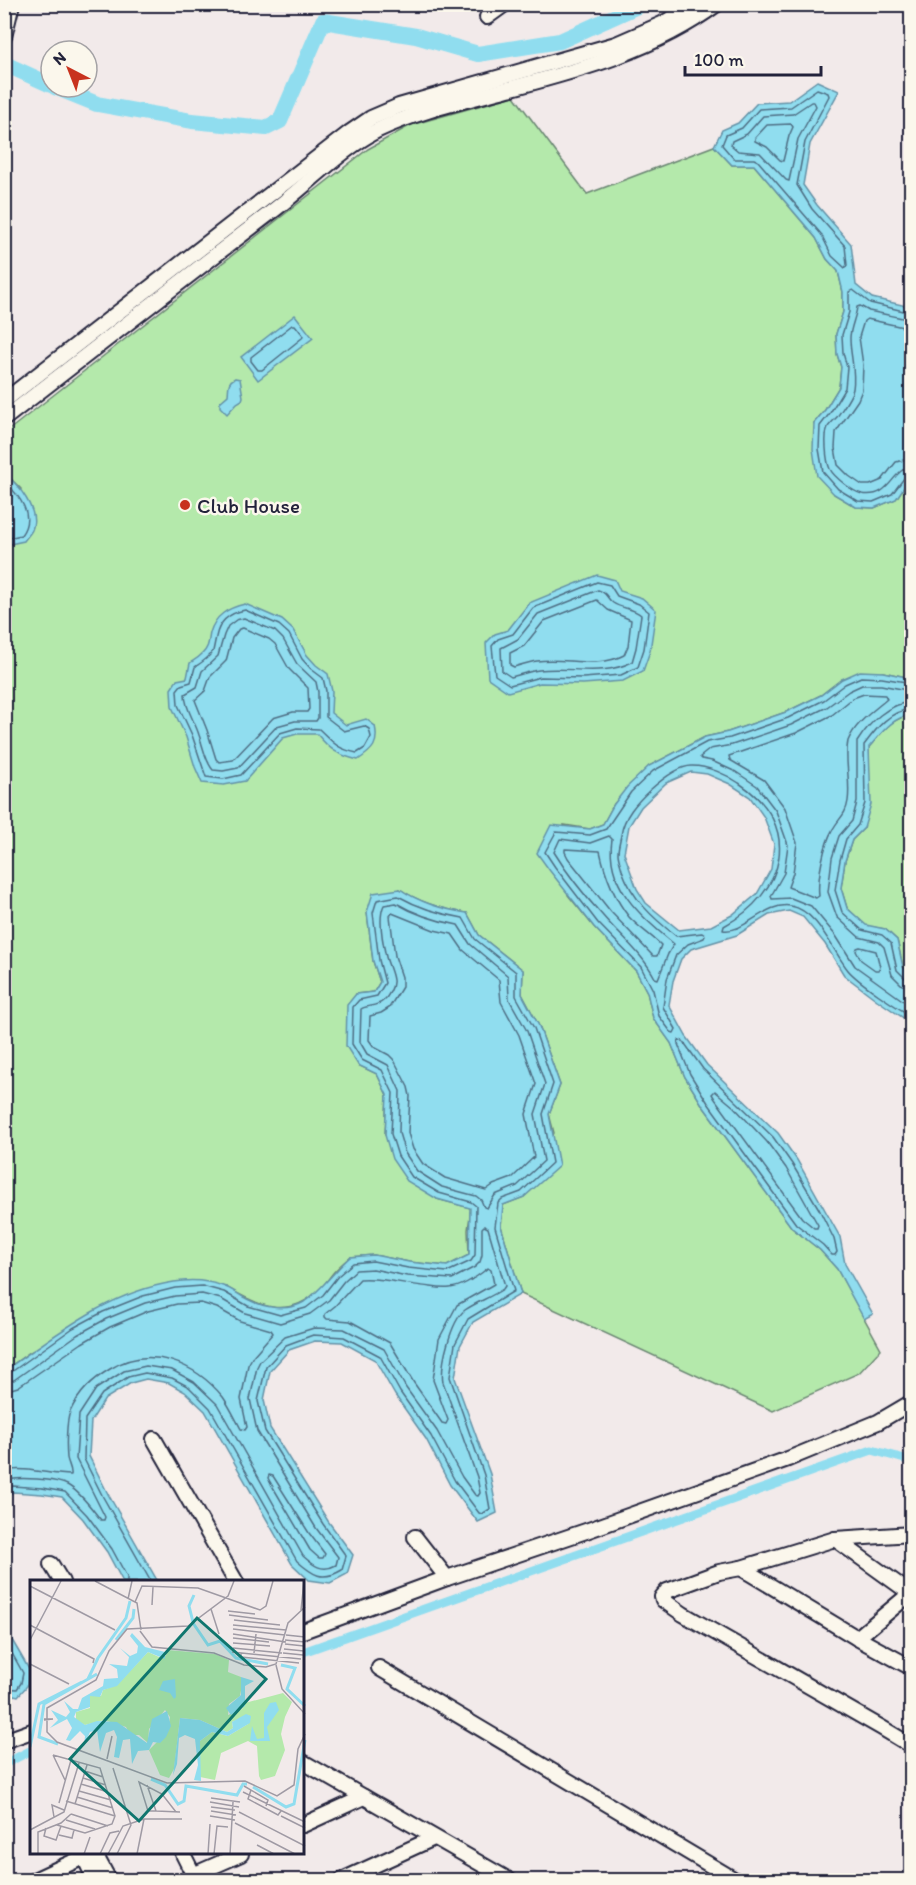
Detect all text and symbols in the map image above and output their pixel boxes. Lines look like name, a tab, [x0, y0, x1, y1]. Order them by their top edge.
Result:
north arrow	[39, 39, 99, 99]
scale bar	[685, 39, 822, 77]
text: N	[49, 48, 70, 69]
text: 100 m	[694, 49, 744, 71]
place label: Club House	[197, 493, 300, 518]
marker: Club House	[178, 498, 192, 512]
inset map	[30, 1580, 304, 1855]

